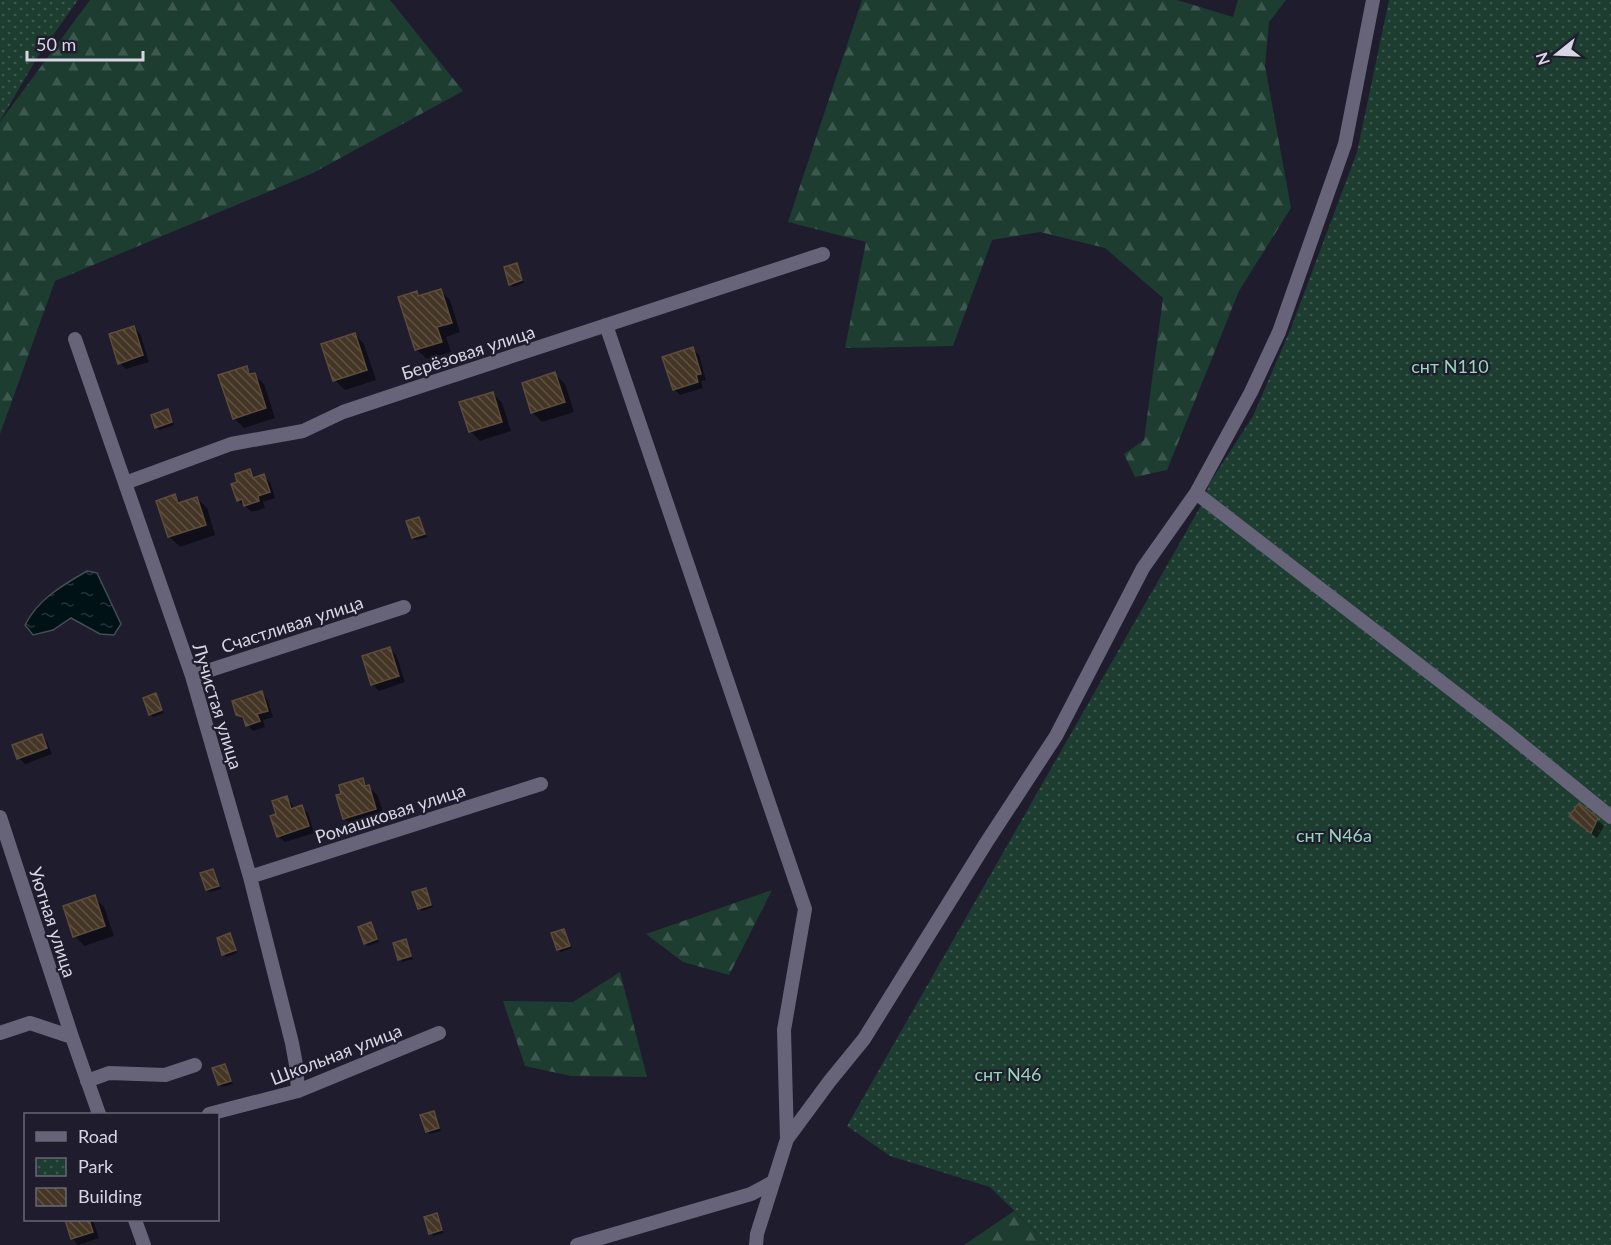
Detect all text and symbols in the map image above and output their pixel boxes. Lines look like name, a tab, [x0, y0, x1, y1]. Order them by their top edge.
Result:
scale bar	[27, 24, 142, 62]
north arrow	[1527, 24, 1587, 84]
text: 50 m	[36, 33, 76, 55]
text: N	[1531, 50, 1553, 68]
street label: Берёзовая улица	[398, 320, 538, 384]
park label: снт N110	[1411, 355, 1489, 377]
street label: Счастливая улица	[218, 591, 366, 657]
street label: Лучистая улица	[188, 639, 248, 772]
street label: Ромашковая улица	[312, 778, 468, 848]
park label: снт N46а	[1296, 824, 1372, 846]
street label: Уютная улица	[25, 864, 81, 980]
street label: Школьная улица	[267, 1019, 405, 1089]
park label: снт N46	[974, 1063, 1042, 1085]
legend	[24, 1113, 219, 1221]
text: Road	[78, 1125, 118, 1147]
text: Park	[78, 1155, 114, 1177]
text: Building	[78, 1185, 142, 1207]

